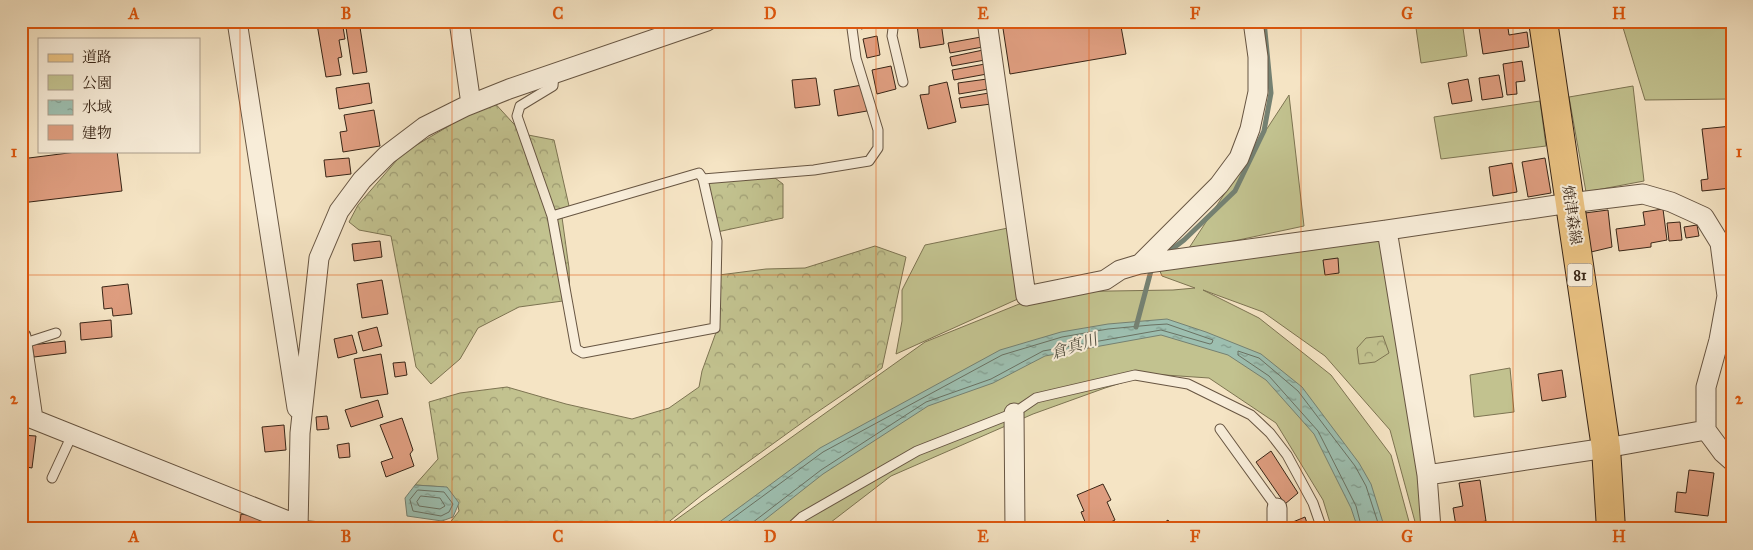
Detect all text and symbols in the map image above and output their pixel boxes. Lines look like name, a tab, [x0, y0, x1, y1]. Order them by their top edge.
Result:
text: A	[128, 4, 140, 23]
text: B	[341, 4, 351, 23]
text: C	[553, 4, 564, 23]
text: D	[764, 4, 777, 23]
text: E	[977, 4, 989, 23]
text: F	[1190, 4, 1201, 23]
text: G	[1401, 4, 1413, 23]
text: H	[1612, 4, 1626, 23]
legend	[38, 38, 200, 152]
text: 道路	[82, 48, 112, 66]
text: 公園	[82, 74, 112, 92]
text: 水域	[82, 98, 112, 116]
text: 建物	[82, 124, 112, 142]
text: 1	[11, 142, 18, 161]
text: 1	[1736, 142, 1743, 161]
street label: 焼津森線	[1559, 184, 1585, 246]
road number: 81	[1568, 264, 1592, 286]
water label: 倉真川	[1048, 329, 1102, 362]
text: 2	[10, 389, 19, 408]
text: 2	[1735, 389, 1744, 408]
text: A	[128, 527, 140, 546]
text: B	[341, 527, 351, 546]
text: C	[553, 527, 564, 546]
text: D	[764, 527, 777, 546]
text: E	[977, 527, 989, 546]
text: F	[1190, 527, 1201, 546]
text: G	[1401, 527, 1413, 546]
text: H	[1612, 527, 1626, 546]

